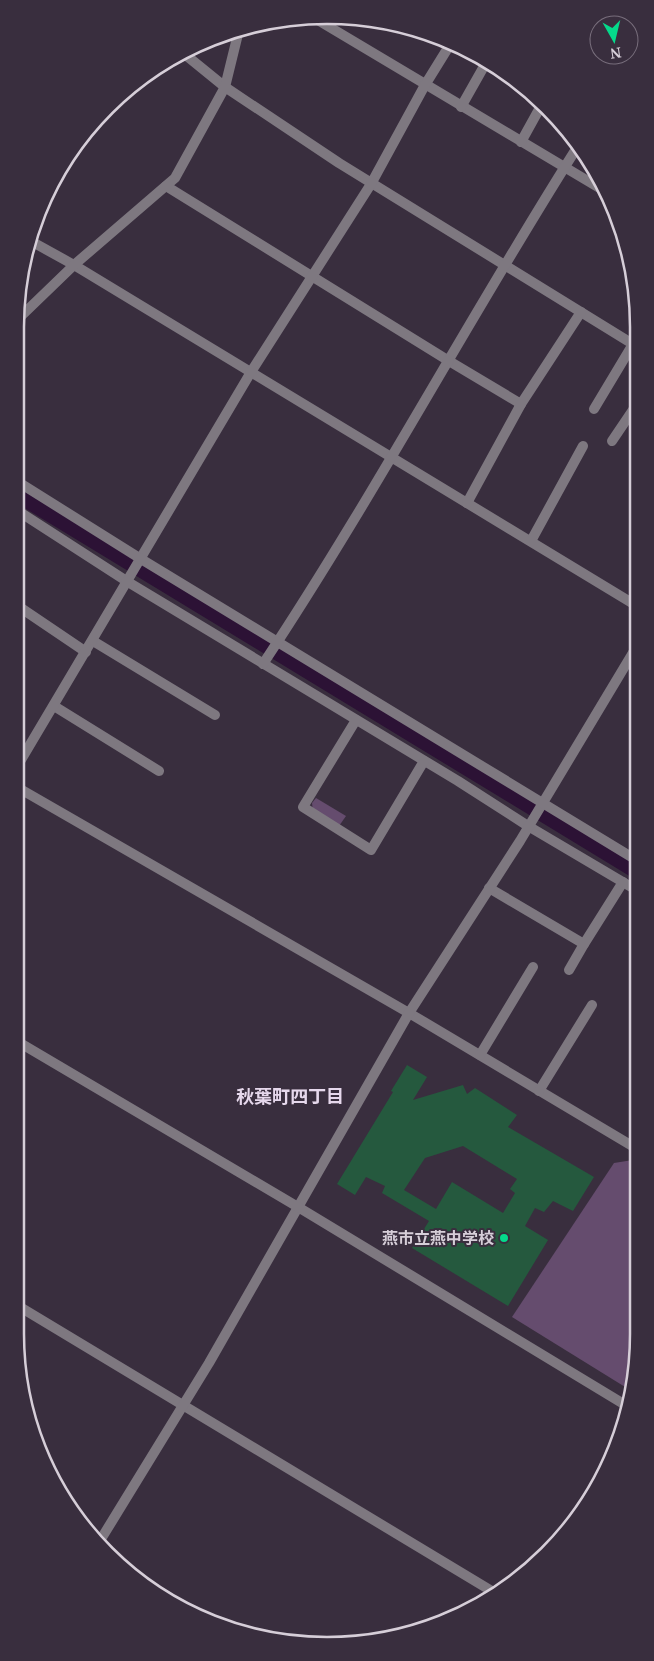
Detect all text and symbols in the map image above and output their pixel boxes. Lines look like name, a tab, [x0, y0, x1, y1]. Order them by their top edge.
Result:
north arrow	[589, 15, 639, 65]
text: N	[609, 43, 623, 64]
district label: 秋葉町四丁目	[236, 1084, 344, 1108]
place label: 燕市立燕中学校	[382, 1227, 494, 1249]
marker: 燕市立燕中学校	[498, 1232, 510, 1244]

